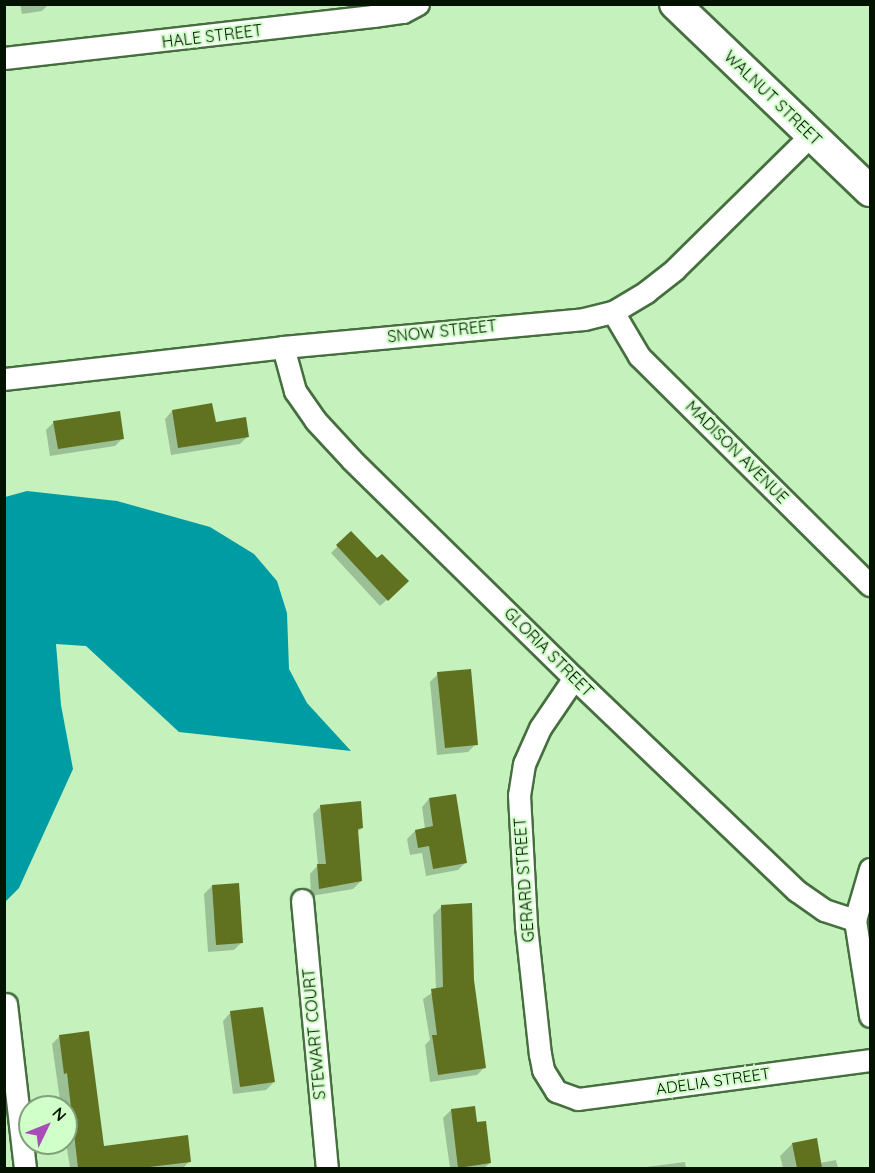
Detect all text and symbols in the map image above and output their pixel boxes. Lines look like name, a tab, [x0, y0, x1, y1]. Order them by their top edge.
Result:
street label: HALE STREET	[161, 20, 263, 52]
street label: WALNUT STREET	[720, 47, 826, 149]
street label: SNOW STREET	[386, 316, 498, 346]
street label: MADISON AVENUE	[682, 397, 792, 507]
street label: GLORIA STREET	[500, 603, 598, 701]
street label: GERARD STREET	[510, 817, 538, 943]
street label: STEWART COURT	[299, 967, 329, 1101]
street label: ADELIA STREET	[655, 1063, 771, 1099]
north arrow	[18, 1095, 78, 1155]
text: N	[48, 1103, 71, 1125]

